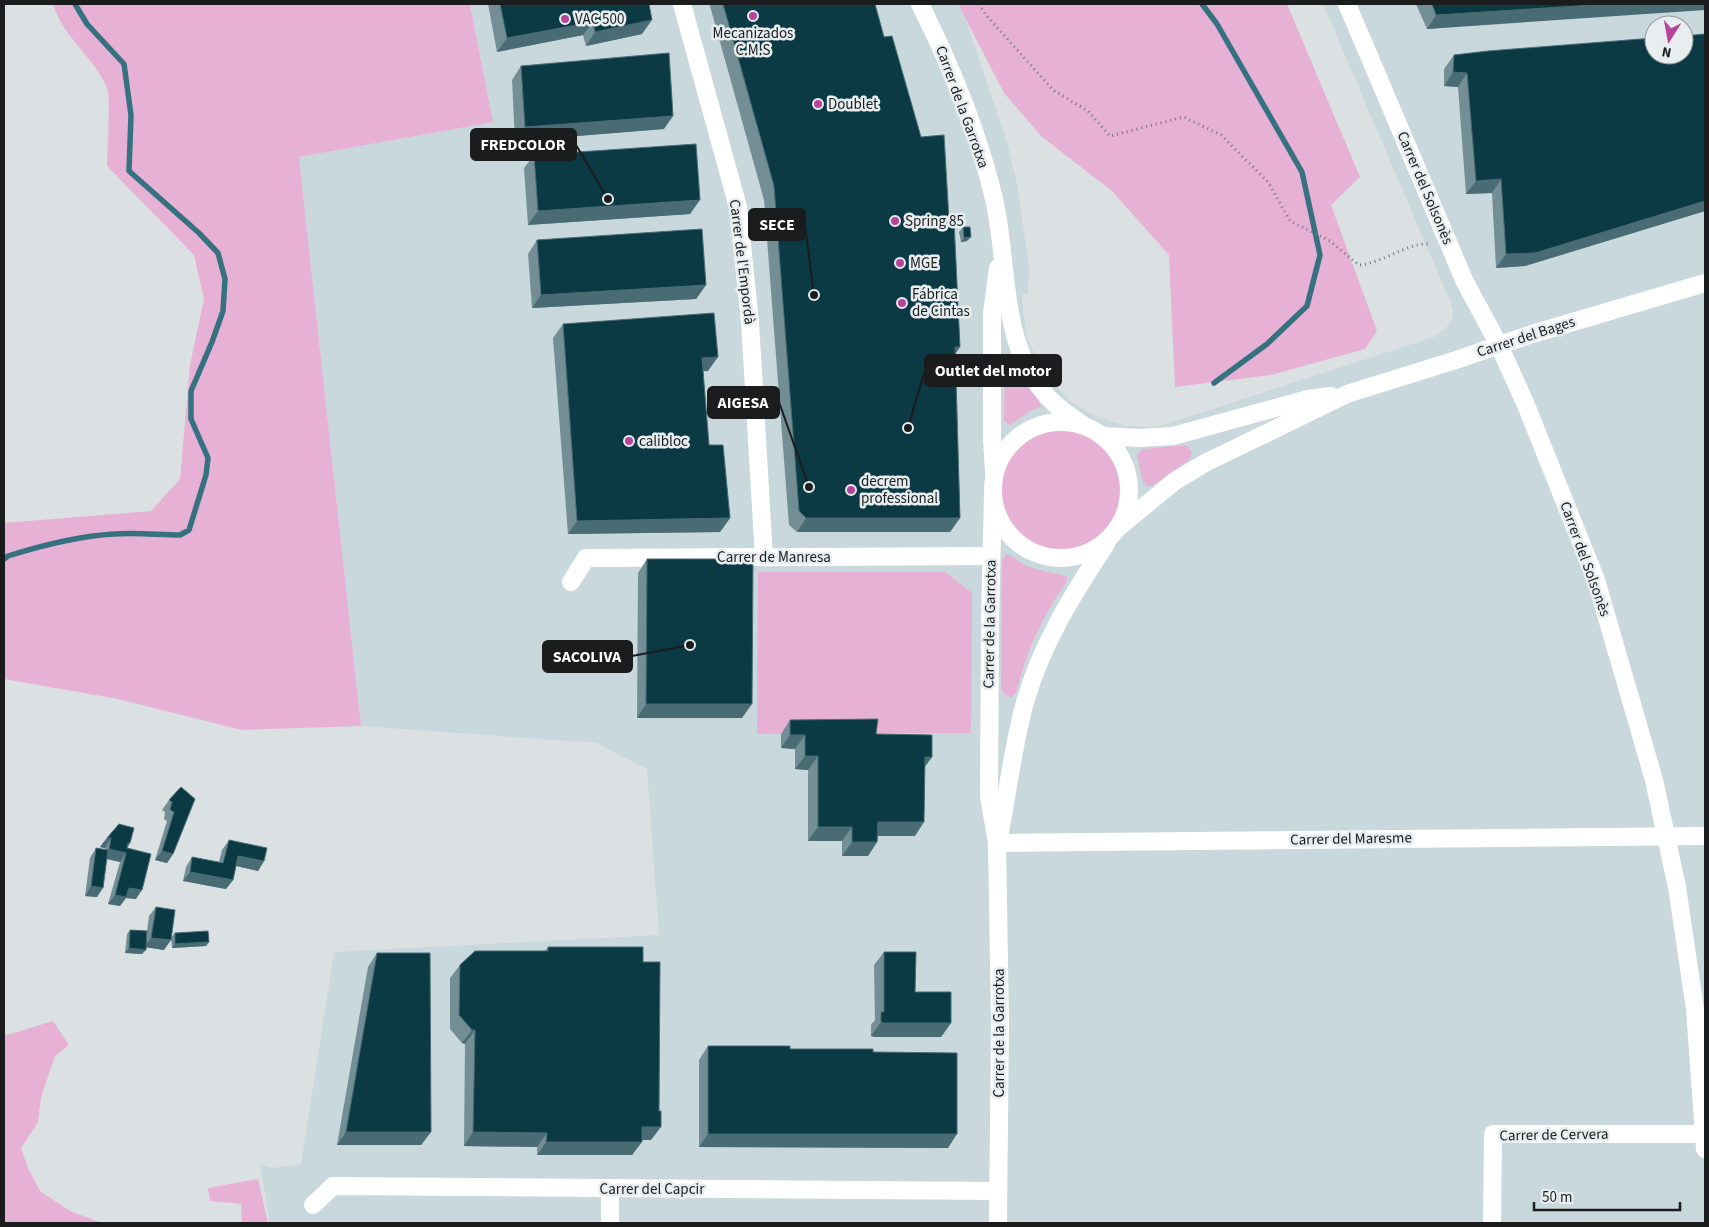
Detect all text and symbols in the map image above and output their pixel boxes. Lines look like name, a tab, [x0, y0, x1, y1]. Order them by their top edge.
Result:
place label: VAC 500	[575, 9, 624, 30]
marker: Mecanizados C.M.S	[747, 10, 759, 22]
marker: VAC 500	[559, 13, 571, 25]
north arrow	[1644, 15, 1694, 65]
place label: Mecanizados C.M.S	[713, 23, 793, 61]
text: N	[1660, 41, 1673, 62]
street label: Carrer de la Garrotxa	[930, 43, 994, 171]
place label: Doublet	[828, 94, 878, 115]
marker: Doublet	[812, 98, 824, 110]
street label: Carrer del Solsonès	[1392, 128, 1458, 248]
callout: FREDCOLOR	[471, 129, 576, 160]
text: FREDCOLOR	[480, 134, 566, 156]
street label: Carrer de l'Empordà	[724, 198, 760, 326]
callout: SECE	[749, 209, 805, 240]
place label: Spring 85	[905, 211, 964, 232]
text: SECE	[759, 214, 795, 236]
marker: Spring 85	[889, 215, 901, 227]
place label: MGE	[910, 253, 938, 274]
marker: MGE	[894, 257, 906, 269]
place label: Fábrica de Cintas	[912, 284, 970, 322]
marker: Fábrica de Cintas	[896, 297, 908, 309]
street label: Carrer del Bages	[1474, 311, 1578, 363]
callout: Outlet del motor	[925, 355, 1061, 386]
text: Outlet del motor	[935, 360, 1052, 382]
callout: AIGESA	[708, 387, 779, 418]
text: AIGESA	[716, 392, 769, 414]
place label: calibloc	[639, 431, 688, 452]
marker: calibloc	[623, 435, 635, 447]
place label: decrem professional	[861, 471, 938, 509]
marker: decrem professional	[845, 484, 857, 496]
street label: Carrer del Solsonès	[1554, 499, 1616, 619]
street label: Carrer de Manresa	[717, 547, 831, 568]
street label: Carrer de la Garrotxa	[978, 559, 1002, 689]
callout: SACOLIVA	[543, 641, 632, 672]
text: SACOLIVA	[553, 646, 622, 668]
street label: Carrer del Maresme	[1290, 827, 1412, 851]
street label: Carrer de la Garrotxa	[989, 968, 1010, 1098]
street label: Carrer de Cervera	[1499, 1124, 1609, 1146]
street label: Carrer del Capcir	[600, 1179, 705, 1200]
scale bar	[1534, 1180, 1680, 1212]
text: 50 m	[1542, 1187, 1572, 1208]

